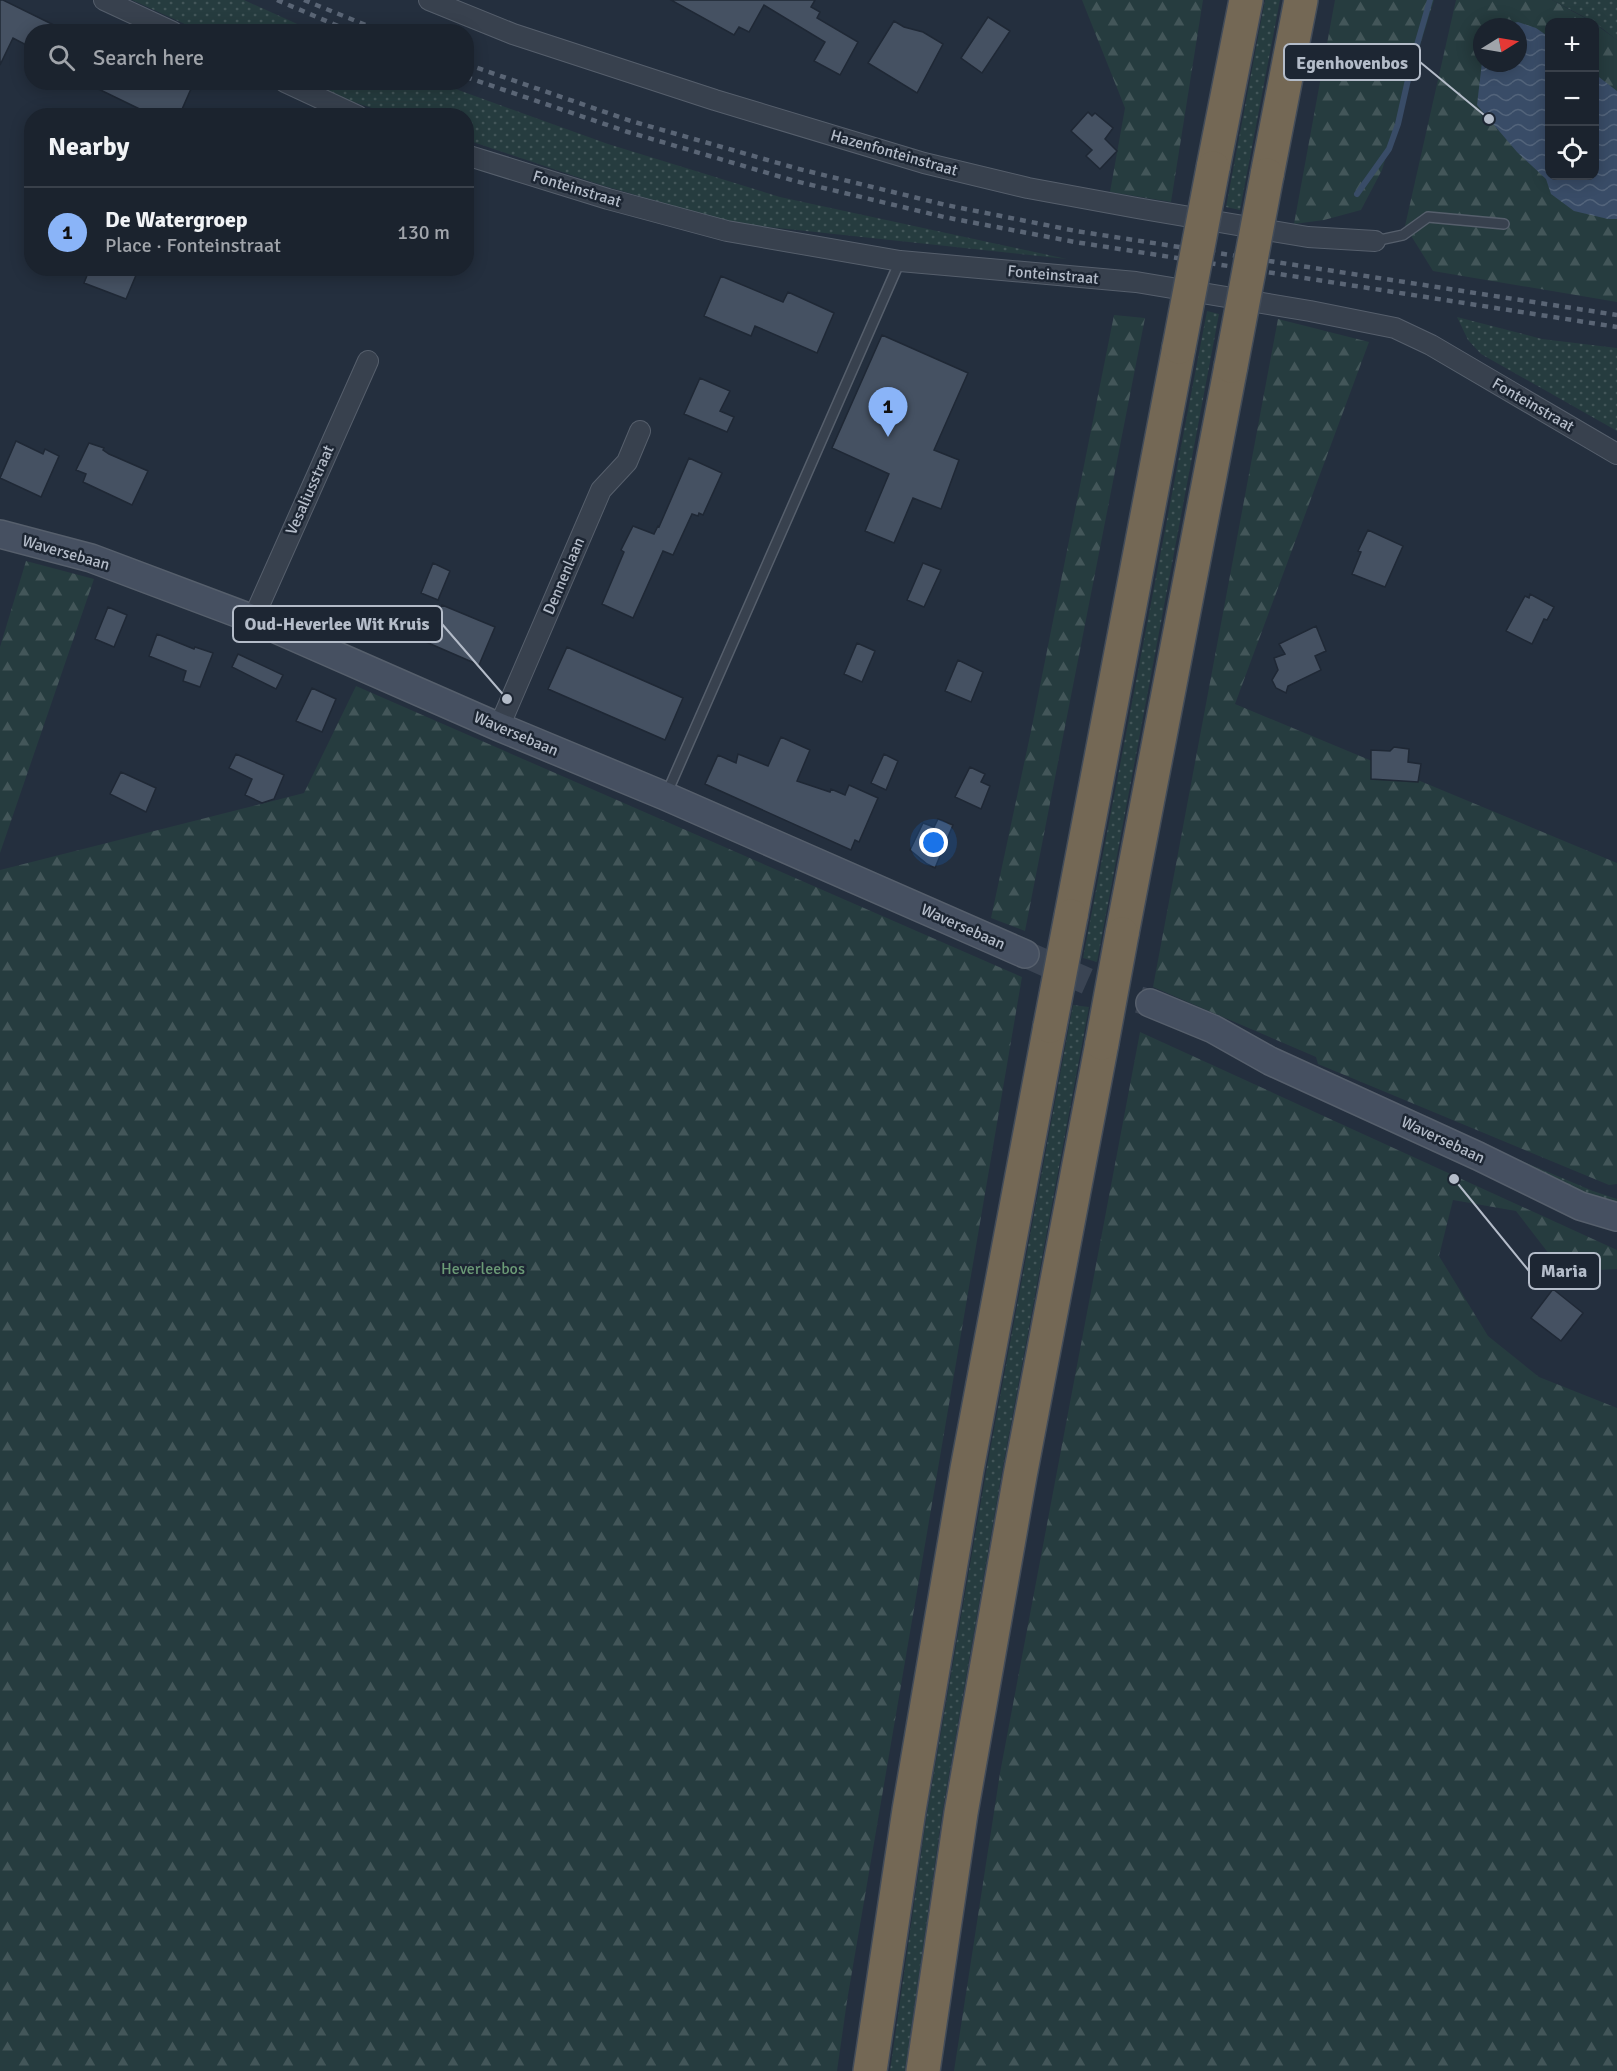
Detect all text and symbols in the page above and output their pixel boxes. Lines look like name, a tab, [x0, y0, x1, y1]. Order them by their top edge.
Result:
north arrow	[1473, 18, 1527, 72]
map controls	[1545, 18, 1599, 180]
button: +	[1545, 18, 1599, 72]
search box	[24, 24, 474, 90]
icon: search	[45, 41, 78, 74]
text: Search here	[93, 44, 204, 71]
callout: Egenhovenbos	[1284, 44, 1420, 80]
text: Egenhovenbos	[1296, 52, 1408, 74]
button: −	[1545, 72, 1599, 126]
street label: Hazenfonteinstraat	[828, 125, 960, 181]
button: locate	[1545, 126, 1599, 180]
text: Nearby	[48, 131, 129, 163]
street label: Fonteinstraat	[530, 166, 624, 212]
text: De Watergroep	[105, 206, 248, 233]
text: 1	[62, 220, 73, 245]
text: 130 m	[397, 220, 450, 245]
text: Place · Fonteinstraat	[105, 233, 281, 258]
street label: Fonteinstraat	[1007, 261, 1100, 289]
street label: Fonteinstraat	[1488, 373, 1578, 437]
pin: 1	[868, 388, 908, 437]
street label: Vesaliusstraat	[281, 442, 339, 538]
street label: Waversebaan	[20, 531, 112, 575]
street label: Dennenlaan	[539, 534, 589, 618]
callout: Oud-Heverlee Wit Kruis	[233, 606, 442, 642]
text: Oud-Heverlee Wit Kruis	[244, 613, 430, 635]
street label: Waversebaan	[471, 707, 561, 761]
your location	[919, 828, 948, 857]
street label: Waversebaan	[918, 900, 1008, 954]
street label: Waversebaan	[1398, 1112, 1488, 1168]
callout: Maria	[1529, 1253, 1600, 1289]
park label: Heverleebos	[441, 1259, 525, 1279]
text: Maria	[1541, 1260, 1587, 1282]

